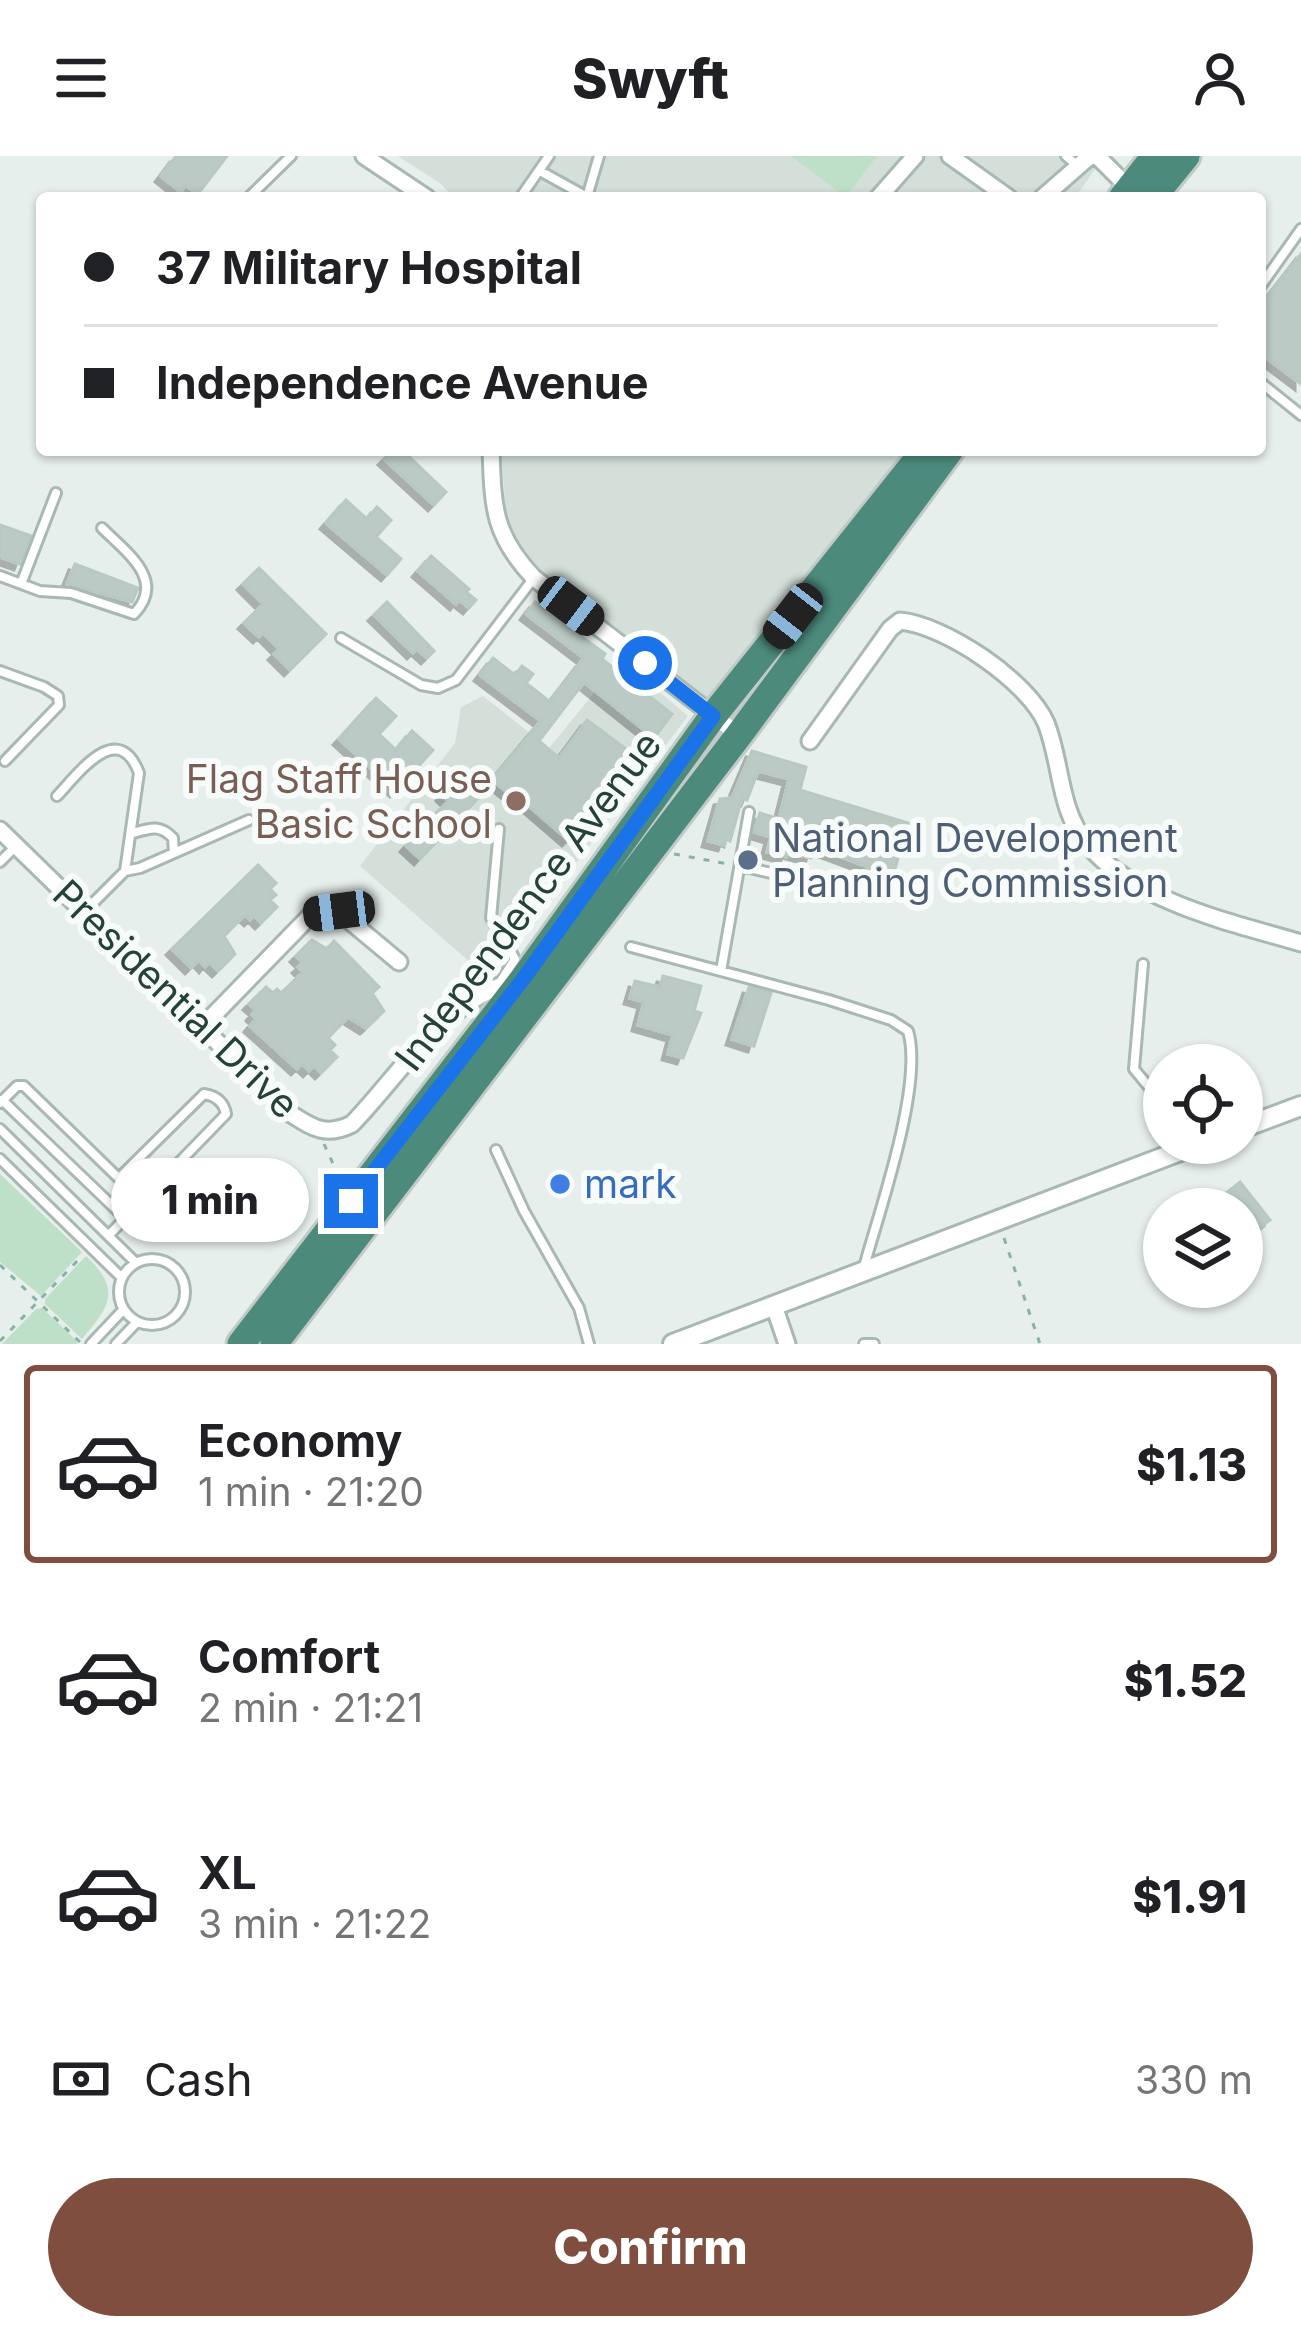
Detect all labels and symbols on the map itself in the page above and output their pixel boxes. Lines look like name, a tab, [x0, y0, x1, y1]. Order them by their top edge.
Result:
car	[531, 570, 611, 642]
car	[757, 577, 829, 655]
route start	[618, 636, 672, 690]
street label: Independence Avenue	[385, 722, 670, 1080]
place label: Flag Staff House Basic School	[186, 755, 492, 847]
marker: Flag Staff House Basic School	[503, 788, 529, 814]
place label: National Development Planning Commission	[772, 814, 1178, 906]
marker: National Development Planning Commission	[735, 847, 761, 873]
street label: Presidential Drive	[44, 870, 309, 1128]
car	[301, 889, 377, 933]
callout: 1 min	[111, 1159, 309, 1243]
place label: mark	[584, 1160, 677, 1207]
marker: mark	[547, 1171, 573, 1197]
route end	[324, 1174, 378, 1228]

